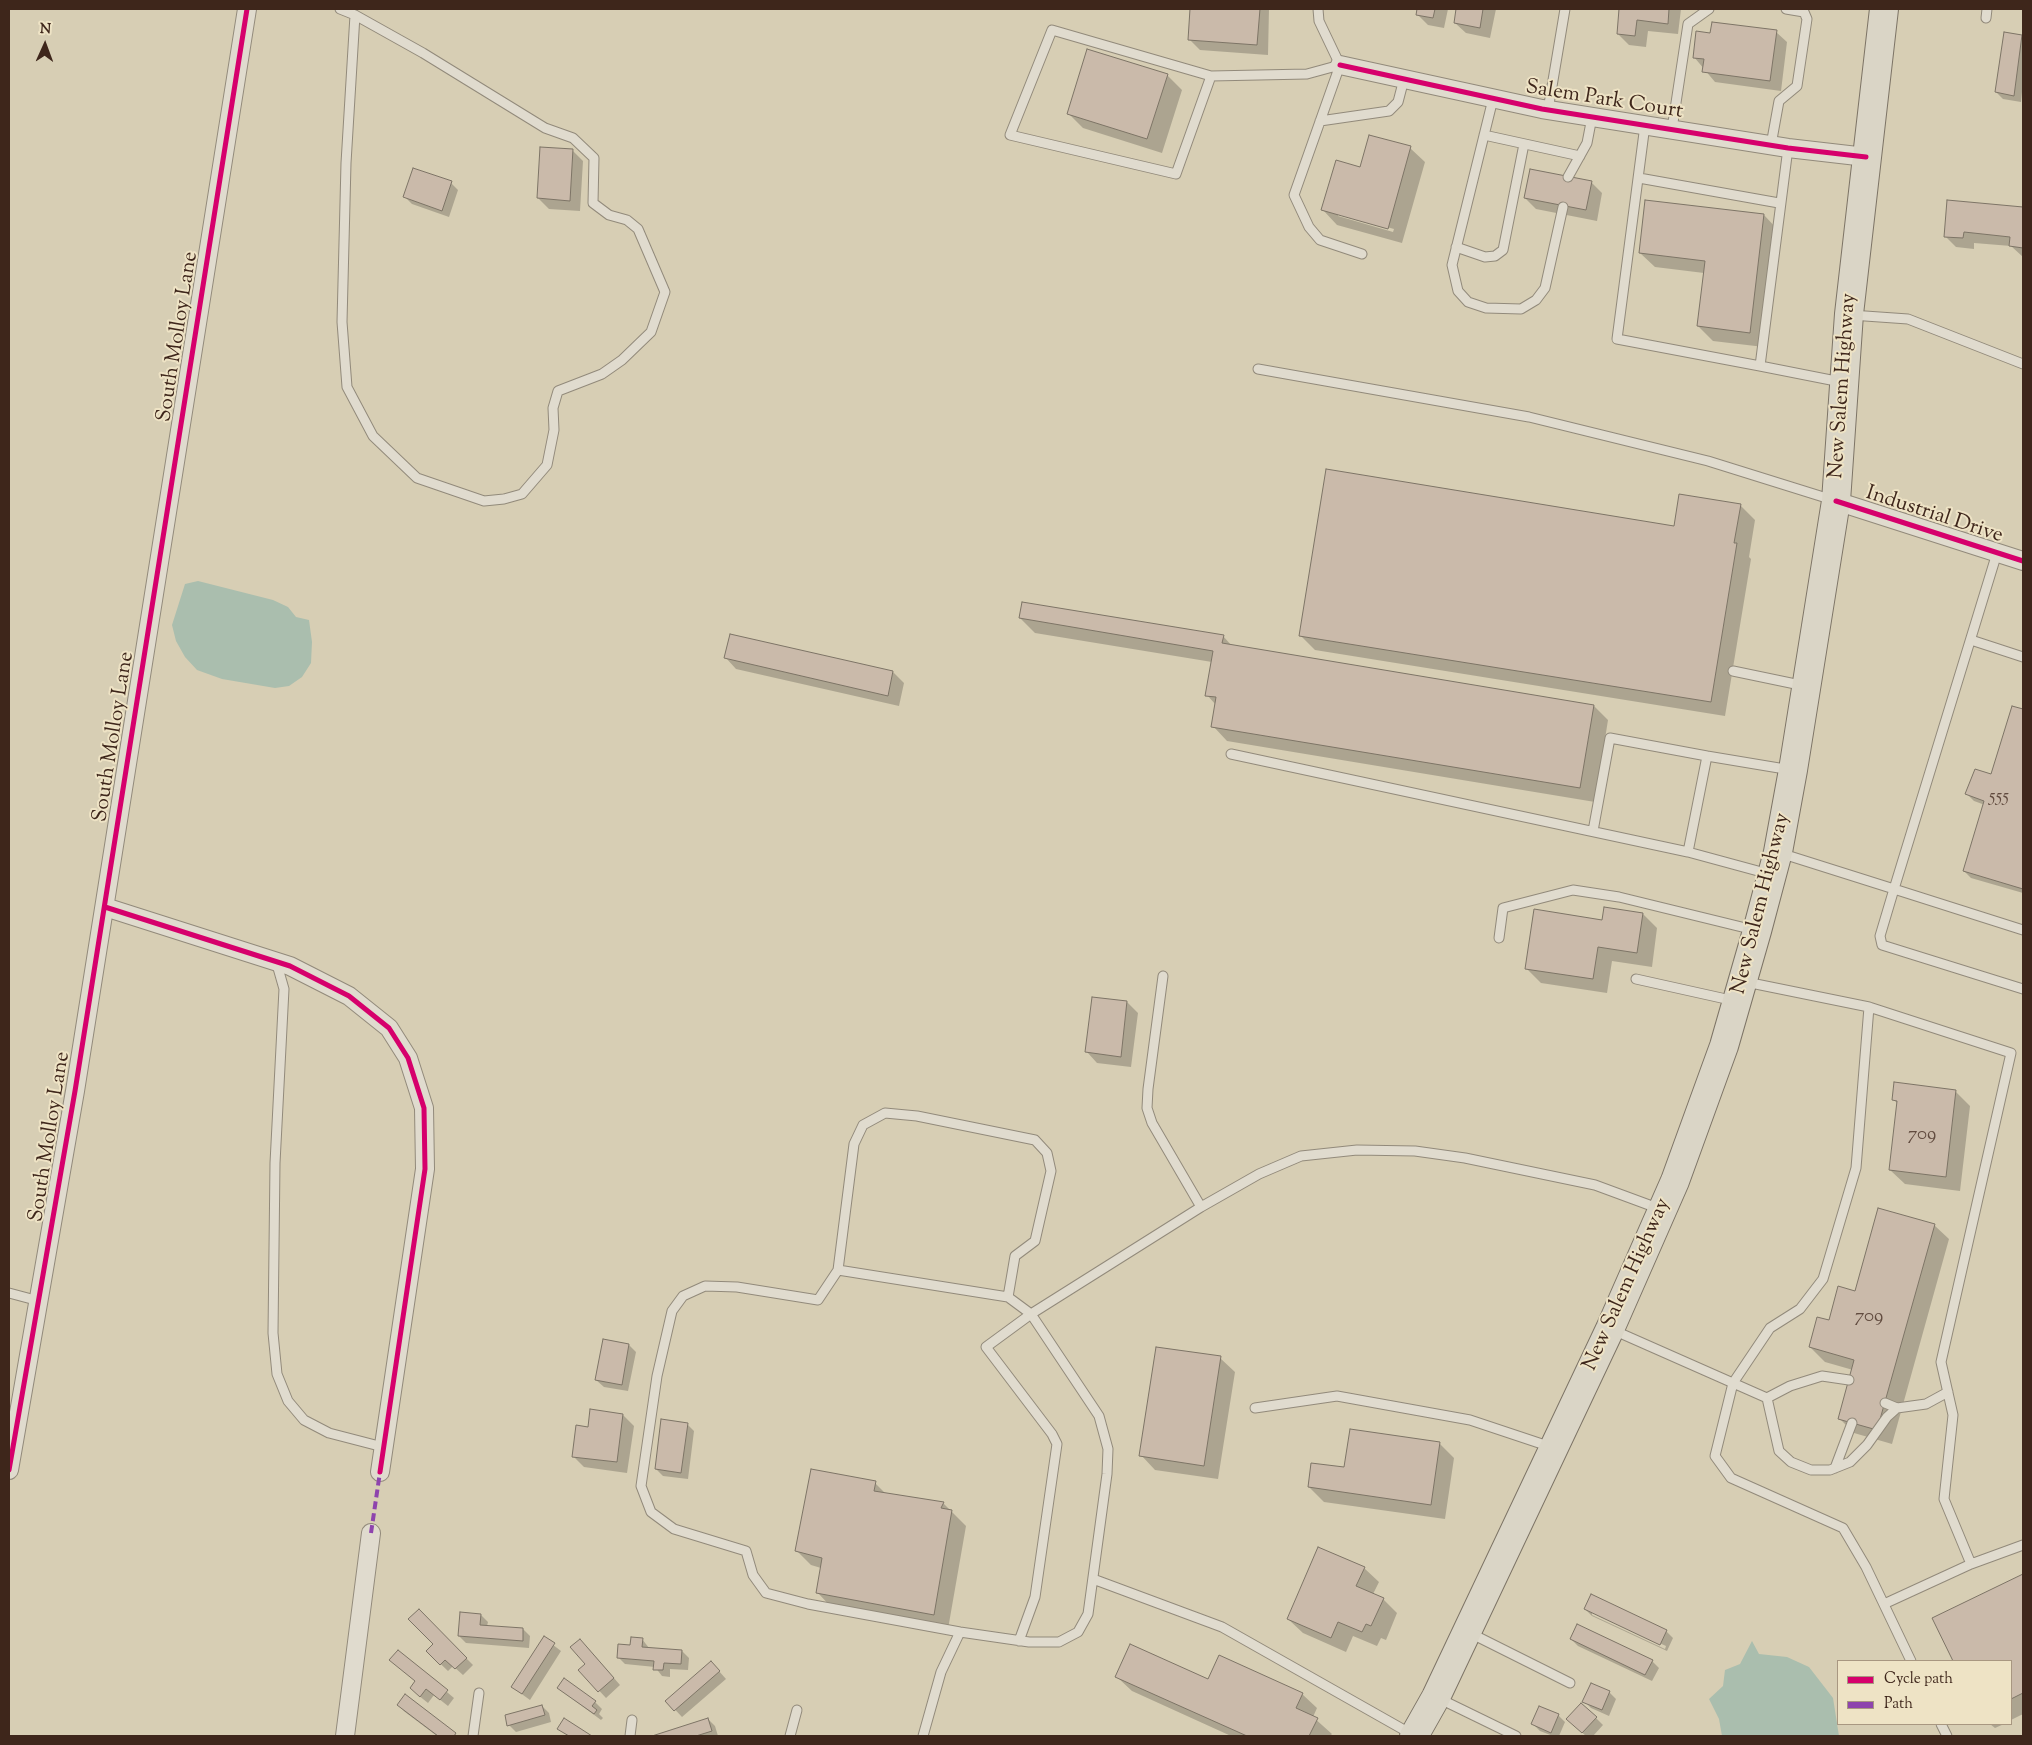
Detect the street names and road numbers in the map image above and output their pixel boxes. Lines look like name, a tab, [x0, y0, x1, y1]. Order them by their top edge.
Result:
street label: Salem Park Court	[1523, 76, 1685, 126]
street label: South Molloy Lane	[153, 250, 205, 424]
street label: New Salem Highway	[1825, 292, 1863, 480]
street label: Industrial Drive	[1862, 482, 2006, 550]
street label: South Molloy Lane	[89, 650, 141, 824]
street label: New Salem Highway	[1727, 811, 1797, 997]
street label: South Molloy Lane	[25, 1050, 77, 1224]
street label: New Salem Highway	[1579, 1195, 1677, 1375]

